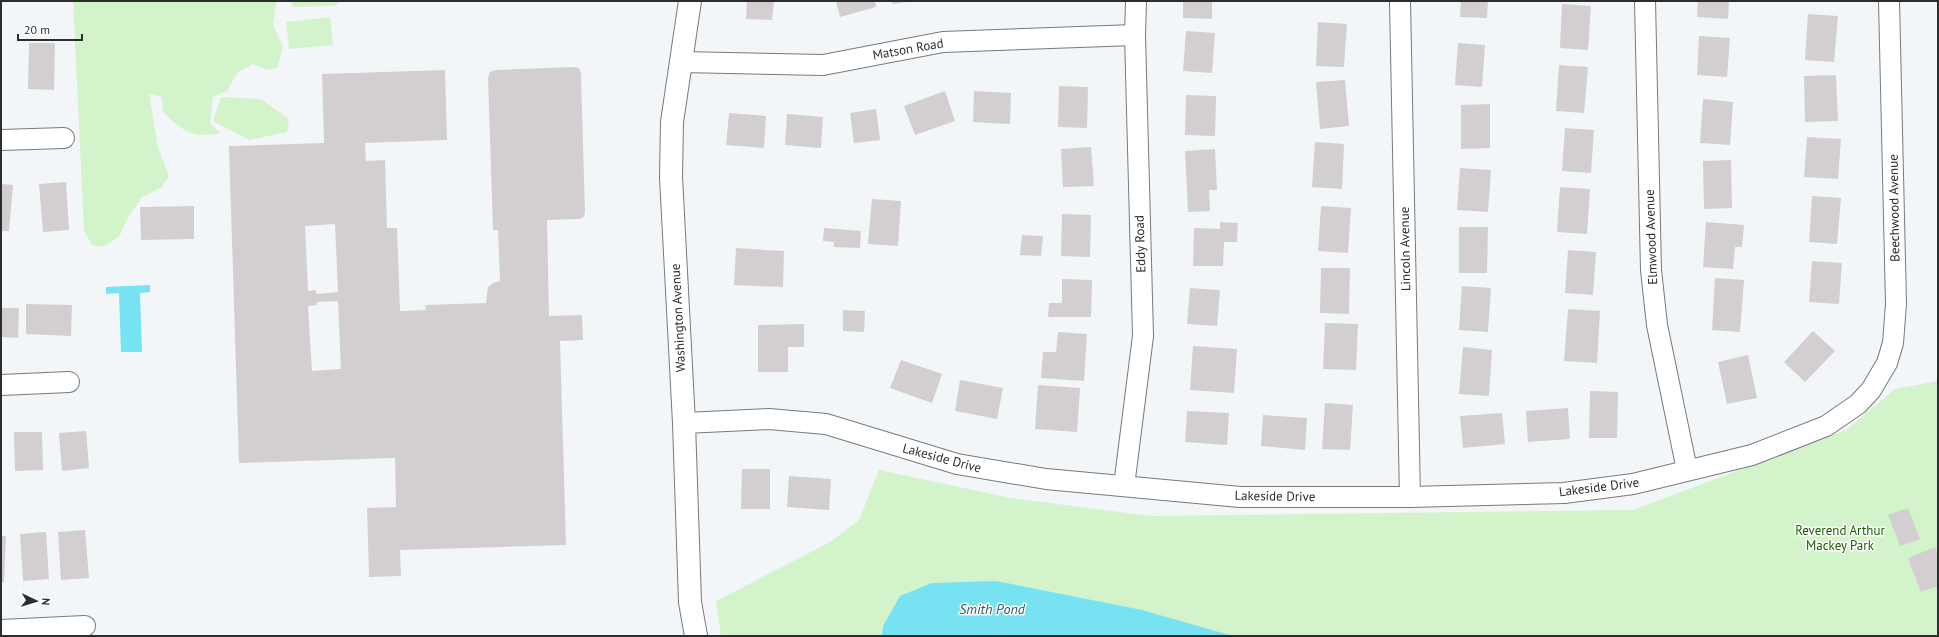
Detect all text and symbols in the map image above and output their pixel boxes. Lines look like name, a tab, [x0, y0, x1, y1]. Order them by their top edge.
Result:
scale bar	[18, 16, 82, 42]
text: 20 m	[24, 22, 50, 37]
street label: Matson Road	[871, 34, 945, 64]
street label: Beechwood Avenue	[1885, 154, 1903, 262]
street label: Elmwood Avenue	[1641, 189, 1661, 285]
street label: Lincoln Avenue	[1396, 207, 1414, 291]
street label: Eddy Road	[1131, 215, 1149, 273]
street label: Washington Avenue	[667, 263, 689, 373]
street label: Lakeside Drive	[901, 439, 983, 477]
street label: Lakeside Drive	[1558, 474, 1640, 500]
street label: Lakeside Drive	[1234, 487, 1316, 505]
park label: Reverend Arthur Mackey Park	[1795, 522, 1885, 554]
north arrow	[16, 581, 56, 621]
text: N	[39, 598, 53, 606]
water label: Smith Pond	[959, 600, 1026, 618]

